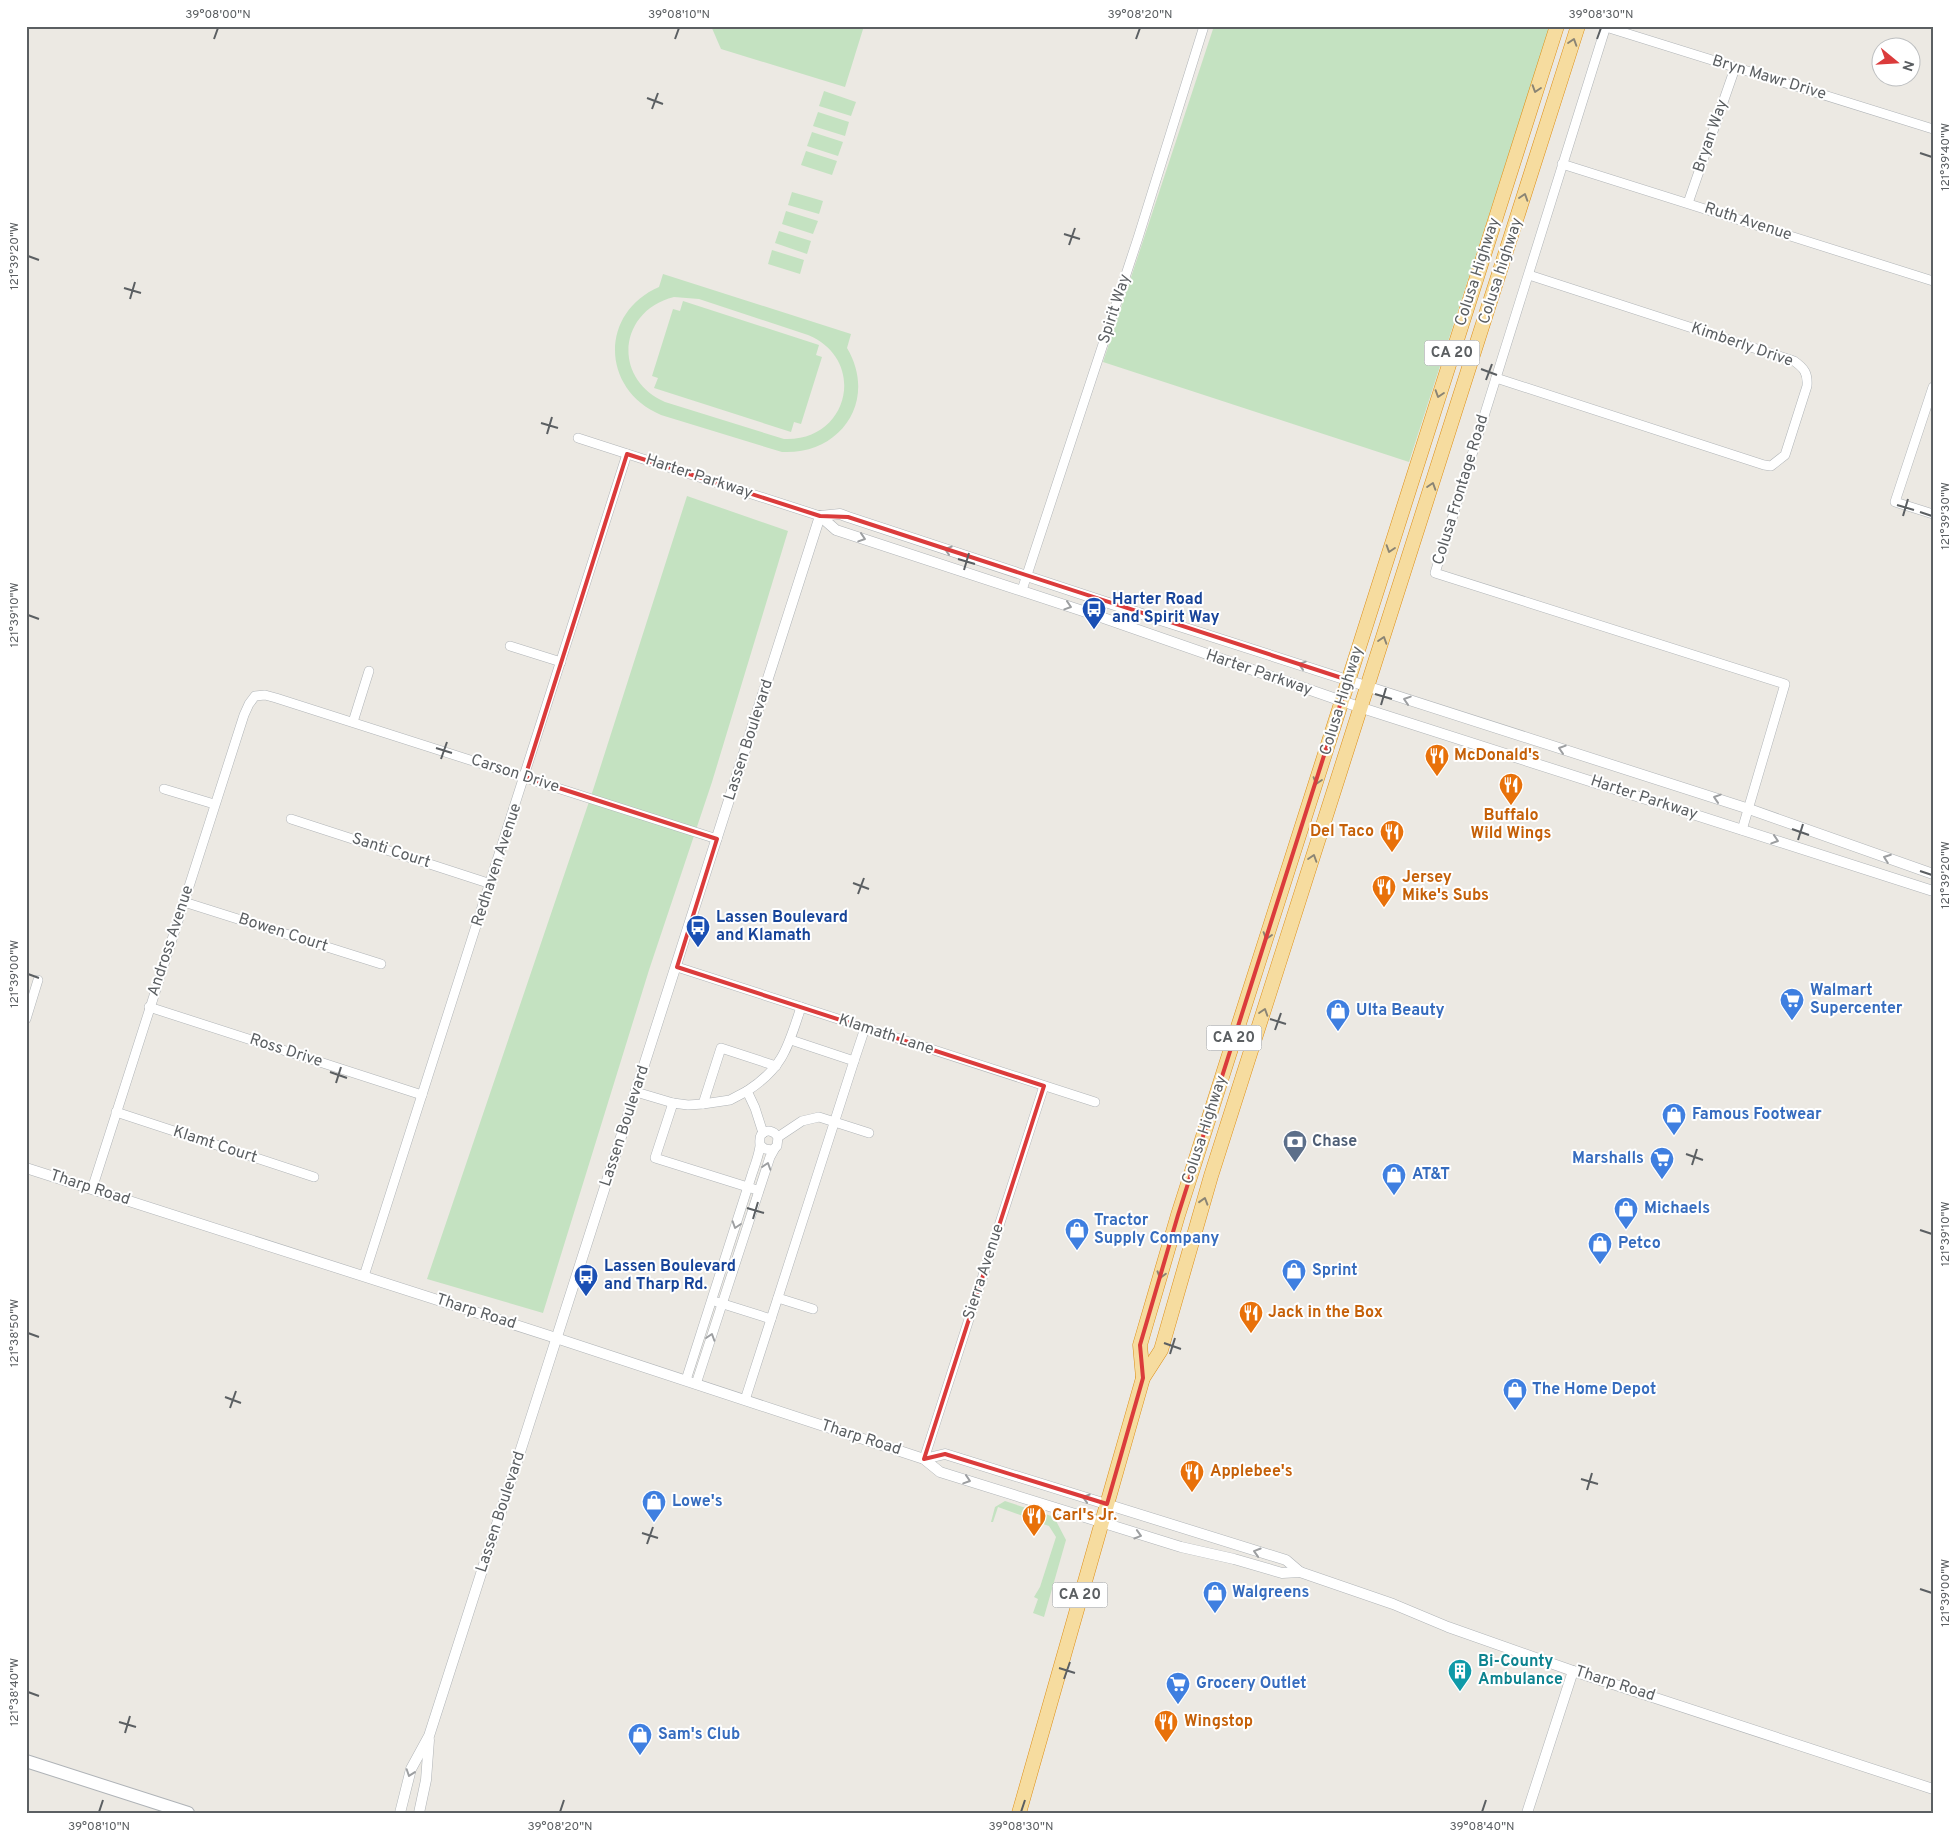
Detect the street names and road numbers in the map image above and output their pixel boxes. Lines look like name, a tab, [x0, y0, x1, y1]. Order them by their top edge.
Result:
street label: Bryn Mawr Drive	[1710, 51, 1828, 105]
street label: Bryan Way	[1689, 97, 1733, 175]
street label: Ruth Avenue	[1702, 198, 1794, 246]
street label: Colusa Highway	[1451, 215, 1505, 329]
street label: Colusa highway	[1474, 215, 1528, 327]
street label: Spirit Way	[1094, 272, 1136, 346]
street label: Kimberly Drive	[1688, 318, 1796, 372]
road number: CA 20	[1424, 340, 1480, 366]
street label: Colusa Frontage Road	[1429, 412, 1493, 568]
street label: Harter Parkway	[643, 450, 755, 504]
street label: Colusa Highway	[1316, 644, 1368, 758]
street label: Harter Parkway	[1203, 645, 1315, 701]
street label: Lassen Boulevard	[720, 677, 778, 803]
street label: Carson Drive	[468, 750, 562, 798]
street label: Harter Parkway	[1588, 771, 1700, 825]
street label: Redhaven Avenue	[468, 801, 526, 929]
street label: Santi Court	[349, 829, 433, 873]
street label: Andross Avenue	[144, 883, 198, 999]
street label: Bowen Court	[236, 909, 330, 957]
street label: Klamath Lane	[836, 1010, 936, 1060]
road number: CA 20	[1206, 1026, 1262, 1050]
street label: Ross Drive	[247, 1030, 325, 1072]
street label: Lassen Boulevard	[596, 1063, 654, 1189]
street label: Colusa Highway	[1178, 1073, 1232, 1187]
street label: Klamt Court	[170, 1122, 260, 1168]
street label: Tharp Road	[47, 1166, 133, 1210]
street label: Sierra Avenue	[959, 1222, 1009, 1322]
street label: Tharp Road	[433, 1290, 519, 1334]
street label: Tharp Road	[818, 1416, 904, 1460]
street label: Lassen Boulevard	[472, 1449, 530, 1575]
road number: CA 20	[1052, 1582, 1108, 1608]
street label: Tharp Road	[1572, 1662, 1658, 1706]

